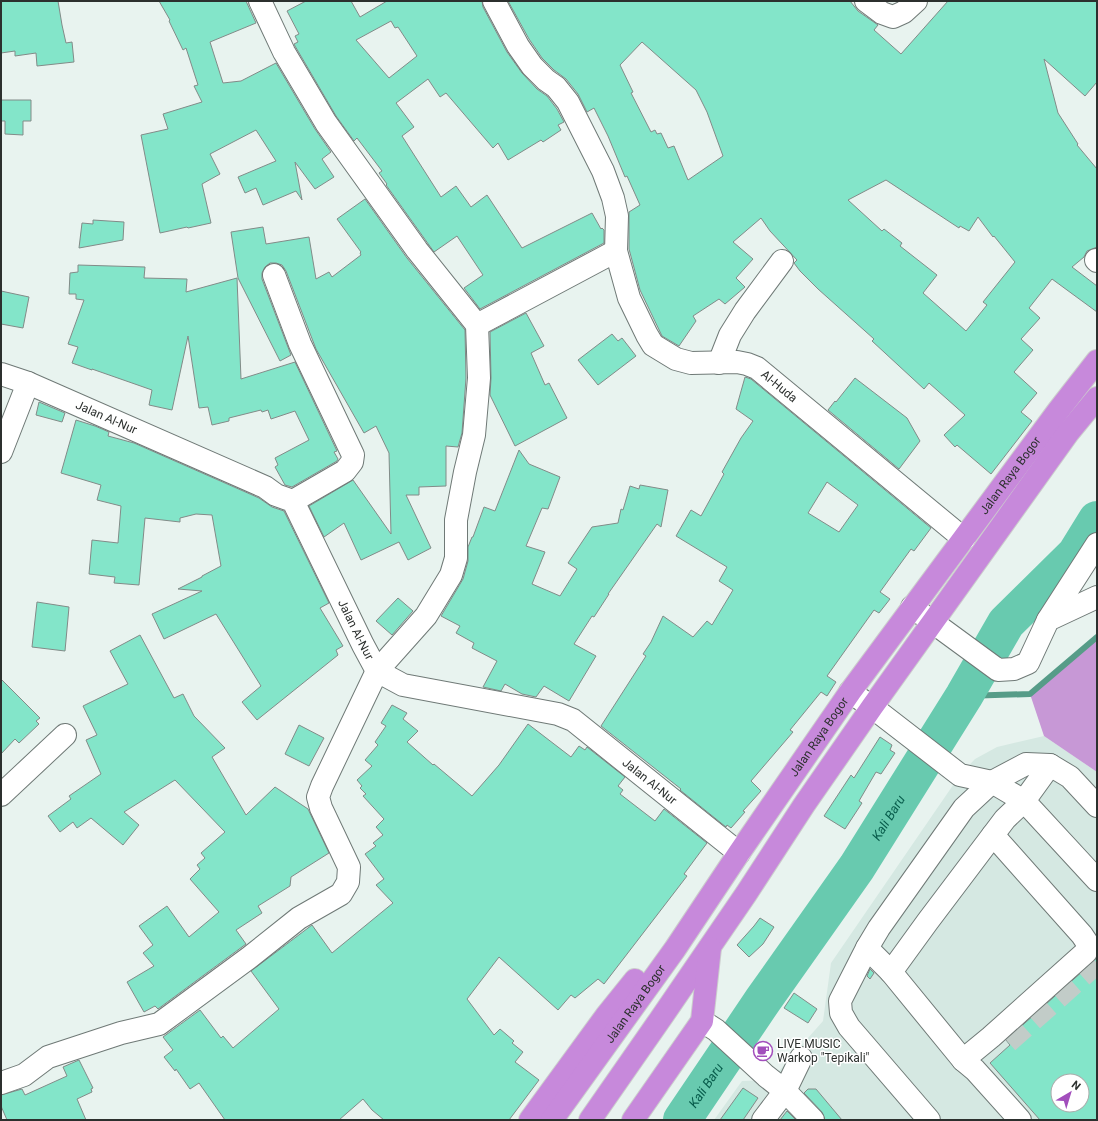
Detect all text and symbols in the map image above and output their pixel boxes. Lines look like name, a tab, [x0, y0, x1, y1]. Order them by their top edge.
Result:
street label: Al-Huda	[758, 367, 800, 405]
street label: Jalan Al-Nur	[73, 398, 139, 437]
street label: Jalan Raya Bogor	[977, 434, 1044, 517]
street label: Jalan Al-Nur	[335, 597, 377, 662]
street label: Jalan Raya Bogor	[787, 695, 851, 779]
street label: Jalan Al-Nur	[620, 755, 680, 807]
water label: Kali Baru	[868, 792, 908, 843]
street label: Jalan Raya Bogor	[603, 962, 668, 1046]
place label: LIVE MUSIC Warkop "Tepikali"	[777, 1037, 870, 1065]
cafe icon: LIVE MUSIC Warkop "Tepikali"	[752, 1040, 774, 1062]
water label: Kali Baru	[685, 1060, 726, 1110]
north arrow	[1050, 1073, 1090, 1113]
text: N	[1069, 1078, 1083, 1093]

